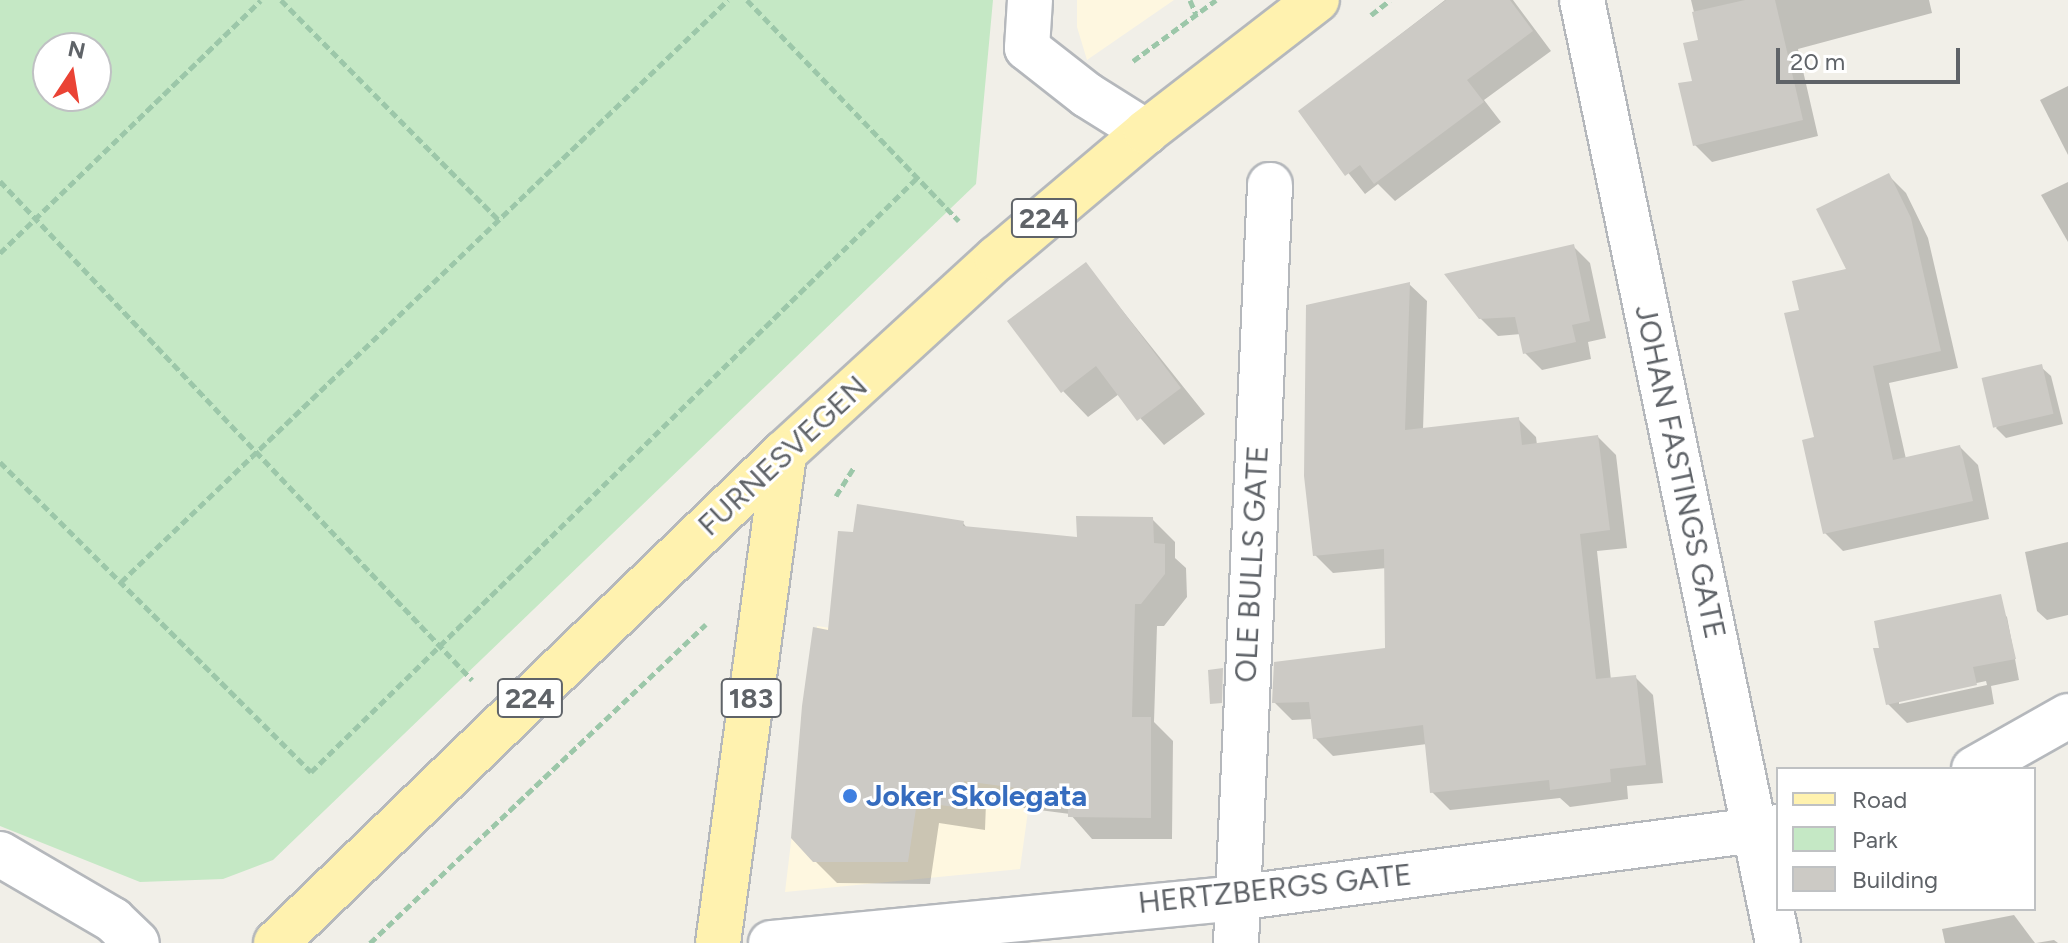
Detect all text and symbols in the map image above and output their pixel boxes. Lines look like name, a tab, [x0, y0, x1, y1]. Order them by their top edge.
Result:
north arrow	[32, 32, 112, 112]
scale bar	[1780, 32, 1964, 82]
text: N	[66, 35, 88, 65]
text: 20 m	[1790, 47, 1845, 76]
road number: 224	[1010, 194, 1078, 242]
street label: JOHAN FASTINGS GATE	[1627, 302, 1733, 642]
street label: FURNESVEGEN	[691, 368, 875, 544]
street label: OLE BULLS GATE	[1228, 444, 1276, 684]
road number: 224	[496, 674, 564, 722]
road number: 183	[719, 674, 783, 722]
legend	[1776, 767, 2036, 911]
place label: Joker Skolegata	[866, 778, 1087, 814]
text: Road	[1852, 785, 1907, 814]
marker: Joker Skolegata	[841, 787, 859, 805]
text: Park	[1852, 825, 1898, 854]
street label: HERTZBERGS GATE	[1136, 857, 1414, 921]
text: Building	[1852, 865, 1938, 894]

